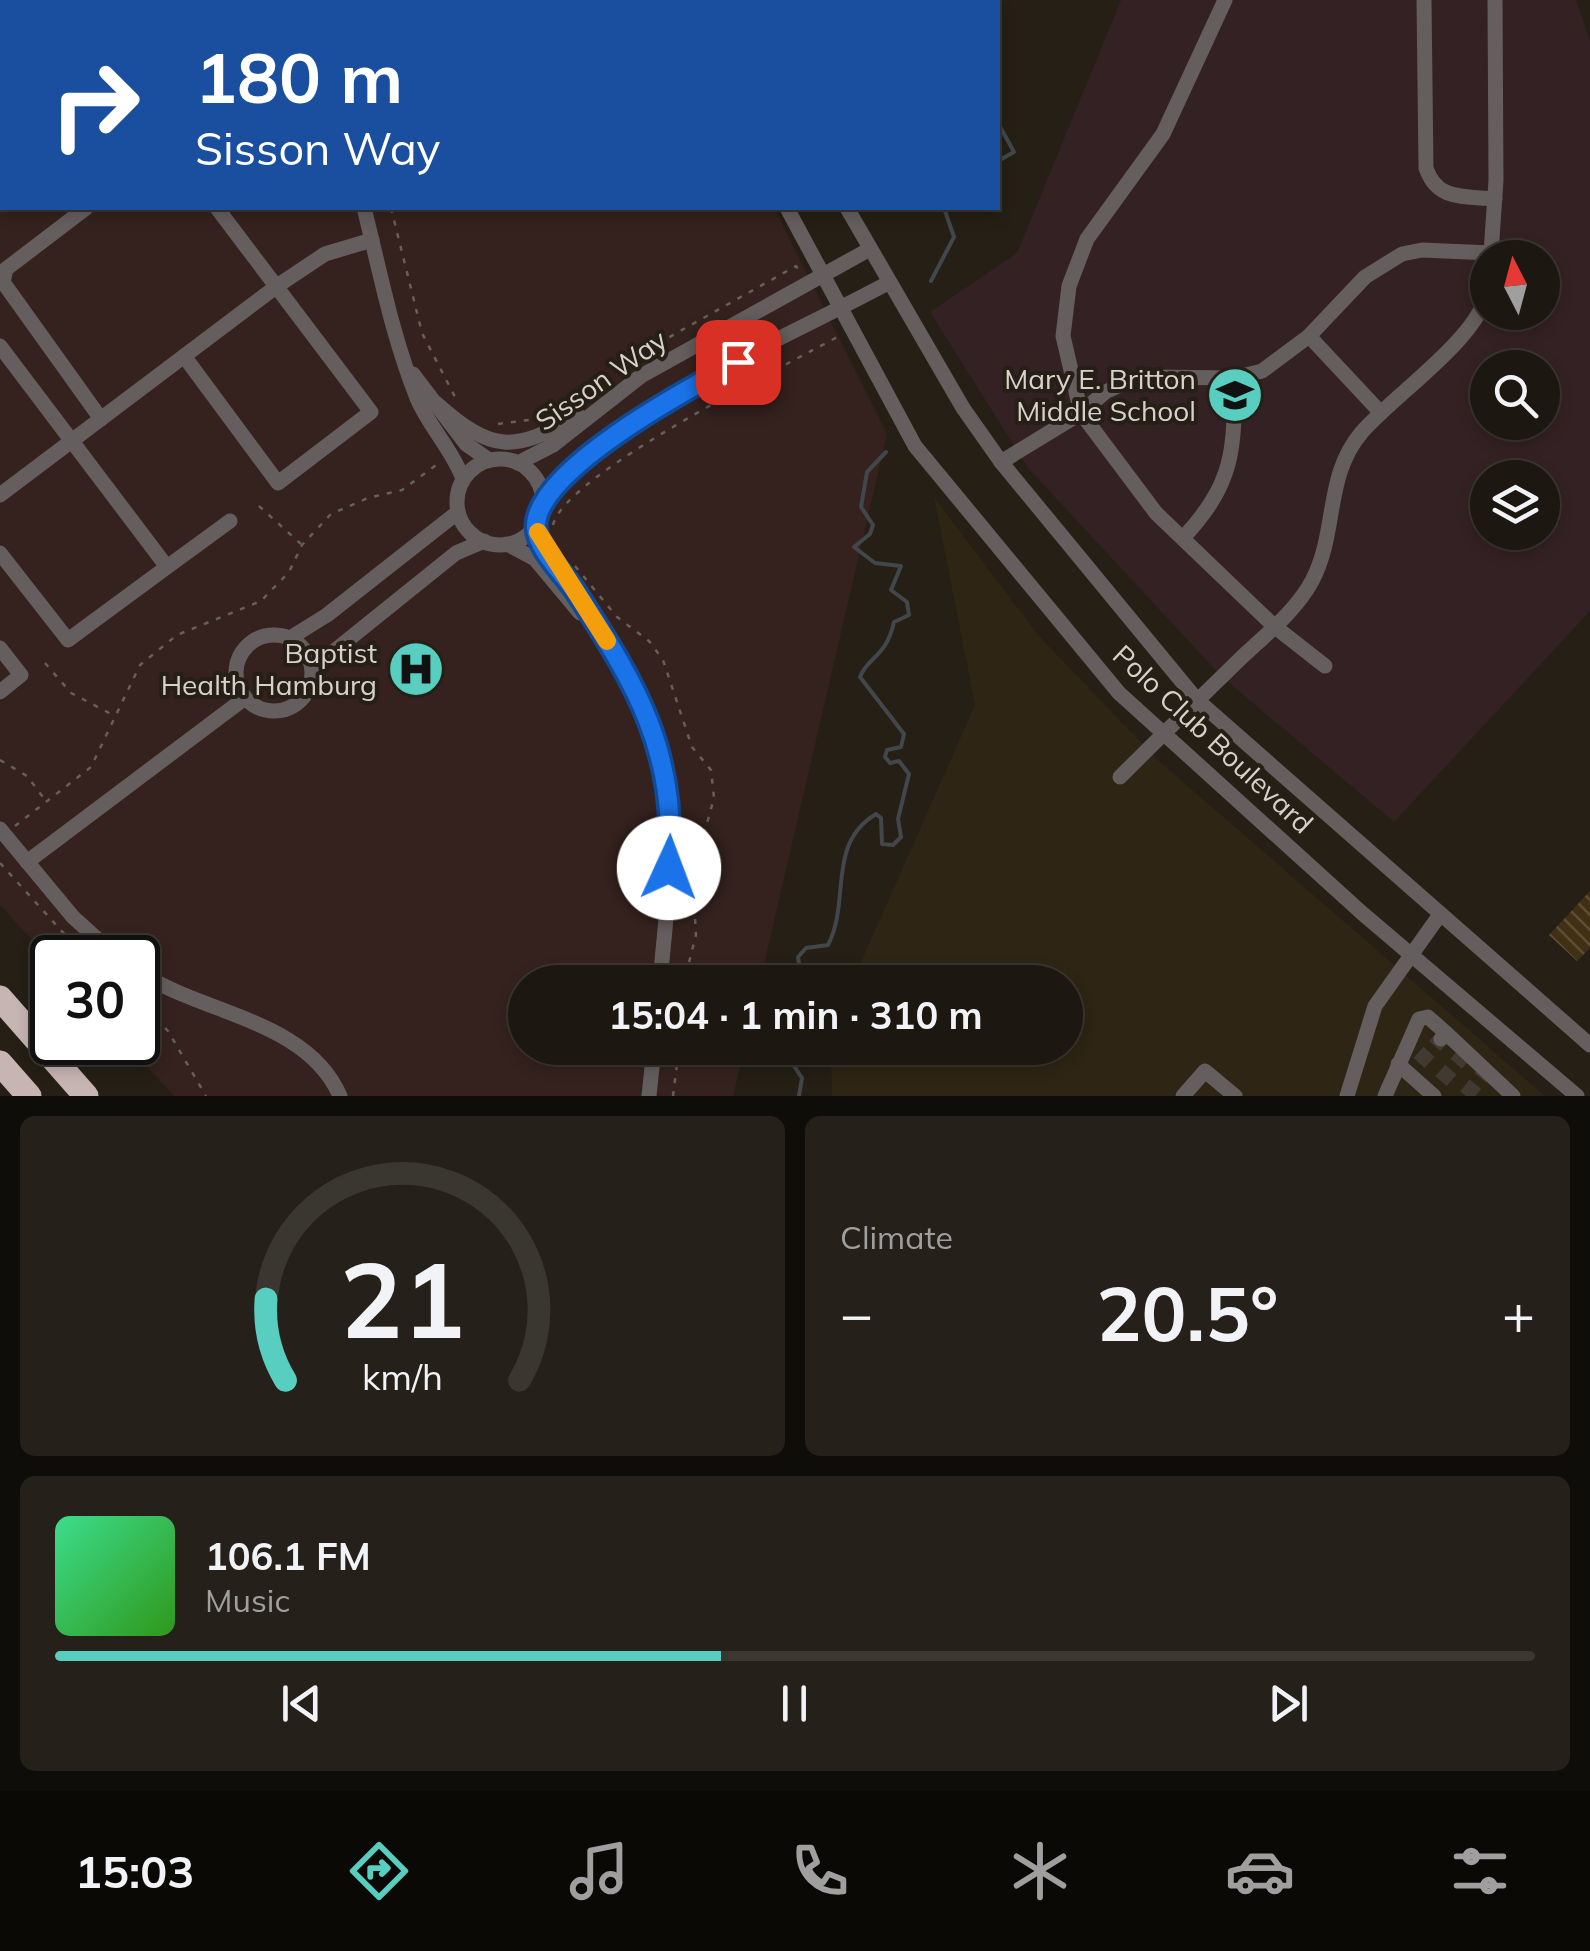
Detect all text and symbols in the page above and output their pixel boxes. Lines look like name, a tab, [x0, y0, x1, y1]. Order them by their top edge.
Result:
text: 180 m	[195, 33, 403, 121]
icon: right	[30, 40, 160, 170]
text: Sisson Way	[195, 120, 440, 176]
north arrow	[1470, 240, 1560, 330]
map controls	[1470, 240, 1560, 550]
pin	[696, 320, 781, 405]
street label: Sisson Way	[528, 321, 673, 438]
icon: arrive	[711, 335, 766, 390]
button: search	[1470, 350, 1560, 440]
place label: Mary E. Britton Middle School	[1004, 361, 1196, 428]
school or university icon: Mary E. Britton Middle School	[1205, 365, 1265, 425]
button: layers	[1470, 460, 1560, 550]
place label: Baptist Health Hamburg	[161, 635, 377, 702]
street label: Polo Club Boulevard	[1106, 637, 1321, 840]
hospital icon: Baptist Health Hamburg	[386, 639, 446, 699]
position arrow	[617, 816, 721, 920]
speed limit sign: 30	[30, 935, 160, 1065]
text: 15:04 · 1 min · 310 m	[608, 991, 983, 1039]
text: Climate	[840, 1217, 953, 1257]
text: 21	[340, 1233, 465, 1364]
text: 20.5°	[1096, 1266, 1279, 1360]
text: −	[840, 1279, 873, 1348]
text: +	[1502, 1279, 1535, 1348]
text: km/h	[362, 1354, 443, 1399]
text: 106.1 FM	[205, 1532, 371, 1580]
text: Music	[205, 1580, 290, 1620]
icon: previous	[274, 1676, 329, 1731]
icon: pause	[767, 1676, 822, 1731]
icon: next	[1261, 1676, 1316, 1731]
icon: directions	[344, 1836, 414, 1906]
icon: music	[564, 1836, 634, 1906]
icon: phone	[785, 1836, 855, 1906]
icon: climate	[1005, 1836, 1075, 1906]
icon: car	[1225, 1836, 1295, 1906]
icon: filters	[1445, 1836, 1515, 1906]
text: 15:03	[75, 1843, 194, 1899]

